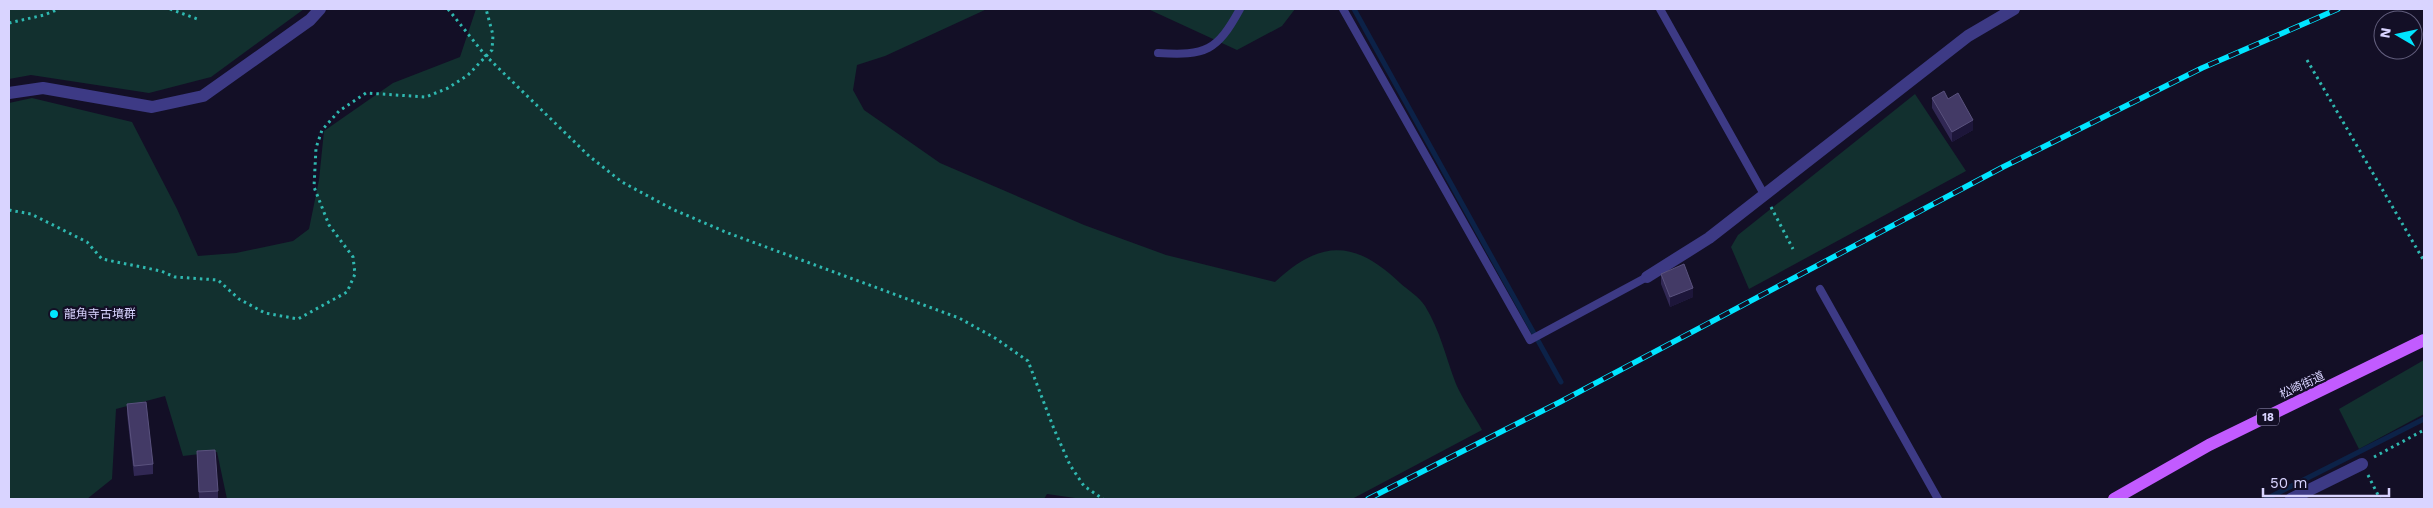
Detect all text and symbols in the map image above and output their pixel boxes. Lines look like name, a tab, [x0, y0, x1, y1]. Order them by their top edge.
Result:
north arrow	[2373, 10, 2423, 60]
text: N	[2376, 27, 2394, 39]
place label: 龍角寺古墳群	[64, 307, 136, 321]
marker: 龍角寺古墳群	[48, 308, 60, 320]
street label: 松崎街道	[2277, 369, 2327, 401]
road number: 18	[2257, 408, 2279, 426]
scale bar	[2263, 466, 2389, 498]
text: 50 m	[2270, 474, 2307, 492]

